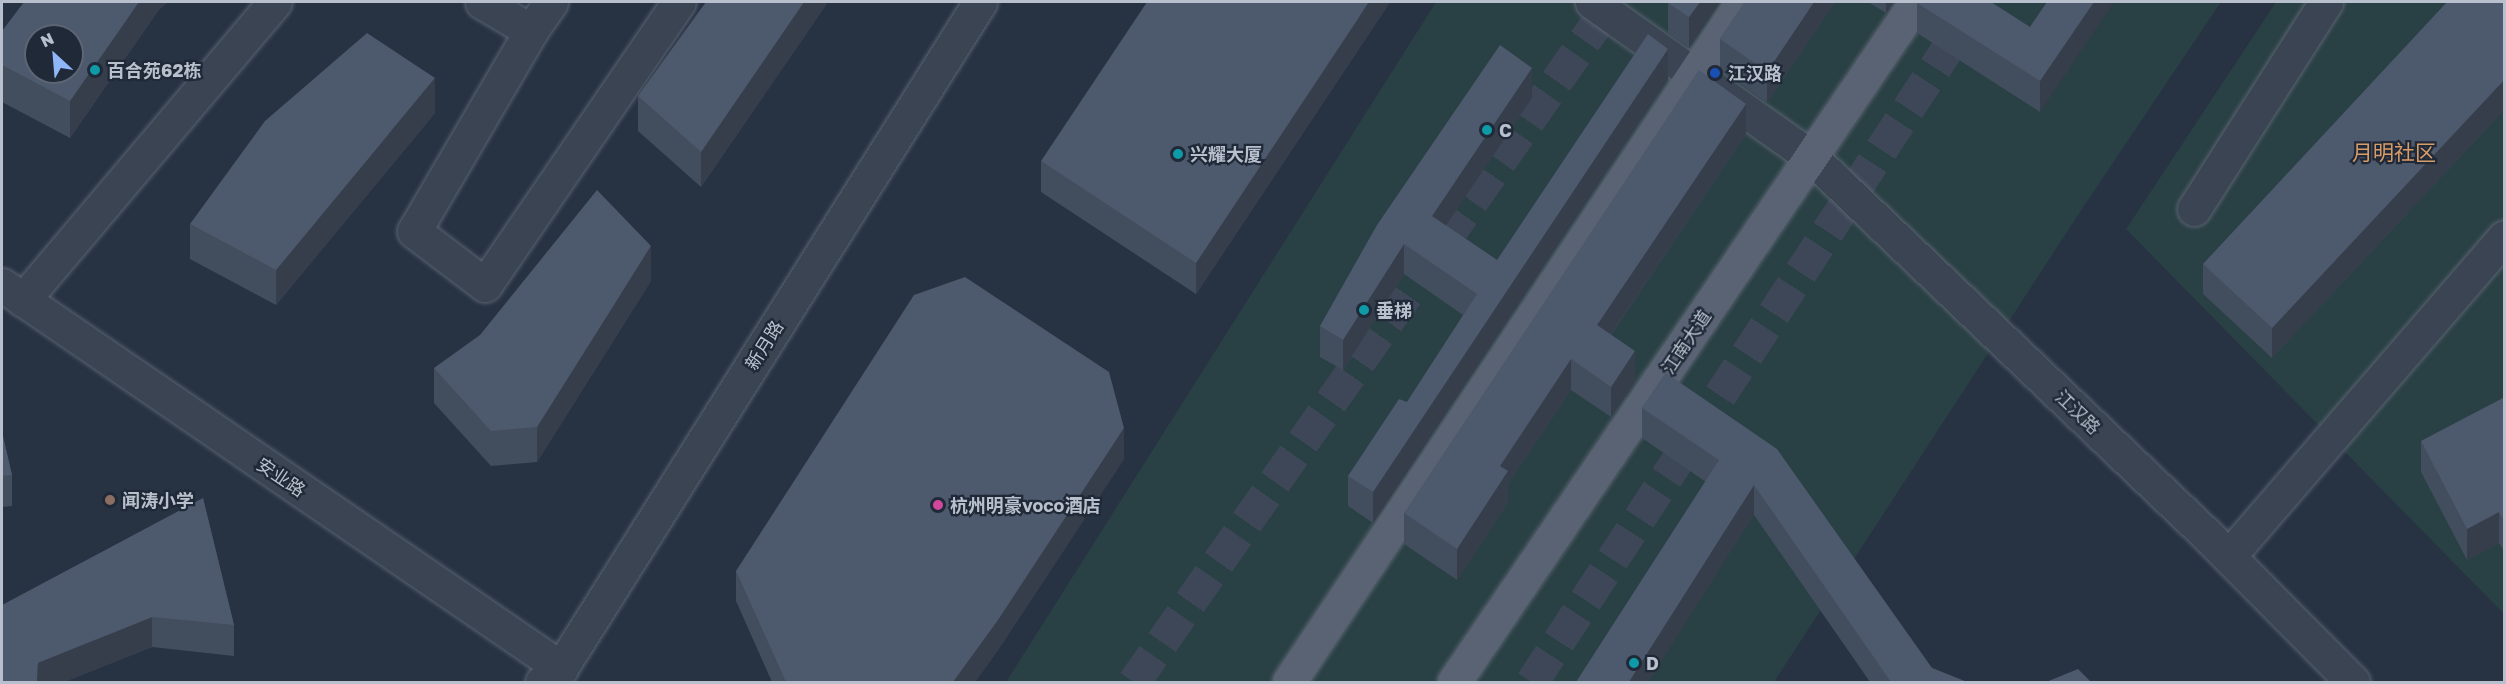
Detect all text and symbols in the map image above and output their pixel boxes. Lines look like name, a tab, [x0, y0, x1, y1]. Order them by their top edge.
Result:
north arrow	[24, 24, 84, 84]
text: N	[37, 28, 57, 51]
place label: 百合苑62栋	[107, 59, 201, 81]
place label: 江汉路	[1728, 62, 1782, 84]
marker: 百合苑62栋	[88, 63, 102, 77]
marker: 江汉路	[1706, 64, 1724, 82]
place label: C	[1499, 119, 1512, 141]
marker: C	[1480, 123, 1494, 137]
district label: 月明社区	[2352, 139, 2436, 165]
place label: 兴耀大厦	[1190, 143, 1262, 165]
marker: 兴耀大厦	[1171, 147, 1185, 161]
place label: 垂梯	[1376, 299, 1412, 321]
marker: 垂梯	[1357, 303, 1371, 317]
street label: 江南大道	[1657, 306, 1715, 378]
street label: 新月路	[741, 316, 787, 374]
street label: 江汉路	[2051, 385, 2105, 439]
street label: 安业路	[253, 453, 309, 501]
place label: 闻涛小学	[122, 489, 194, 511]
marker: 闻涛小学	[103, 493, 117, 507]
place label: 杭州明豪voco酒店	[950, 494, 1100, 516]
marker: 杭州明豪voco酒店	[931, 498, 945, 512]
place label: D	[1646, 652, 1659, 674]
marker: D	[1627, 656, 1641, 670]

